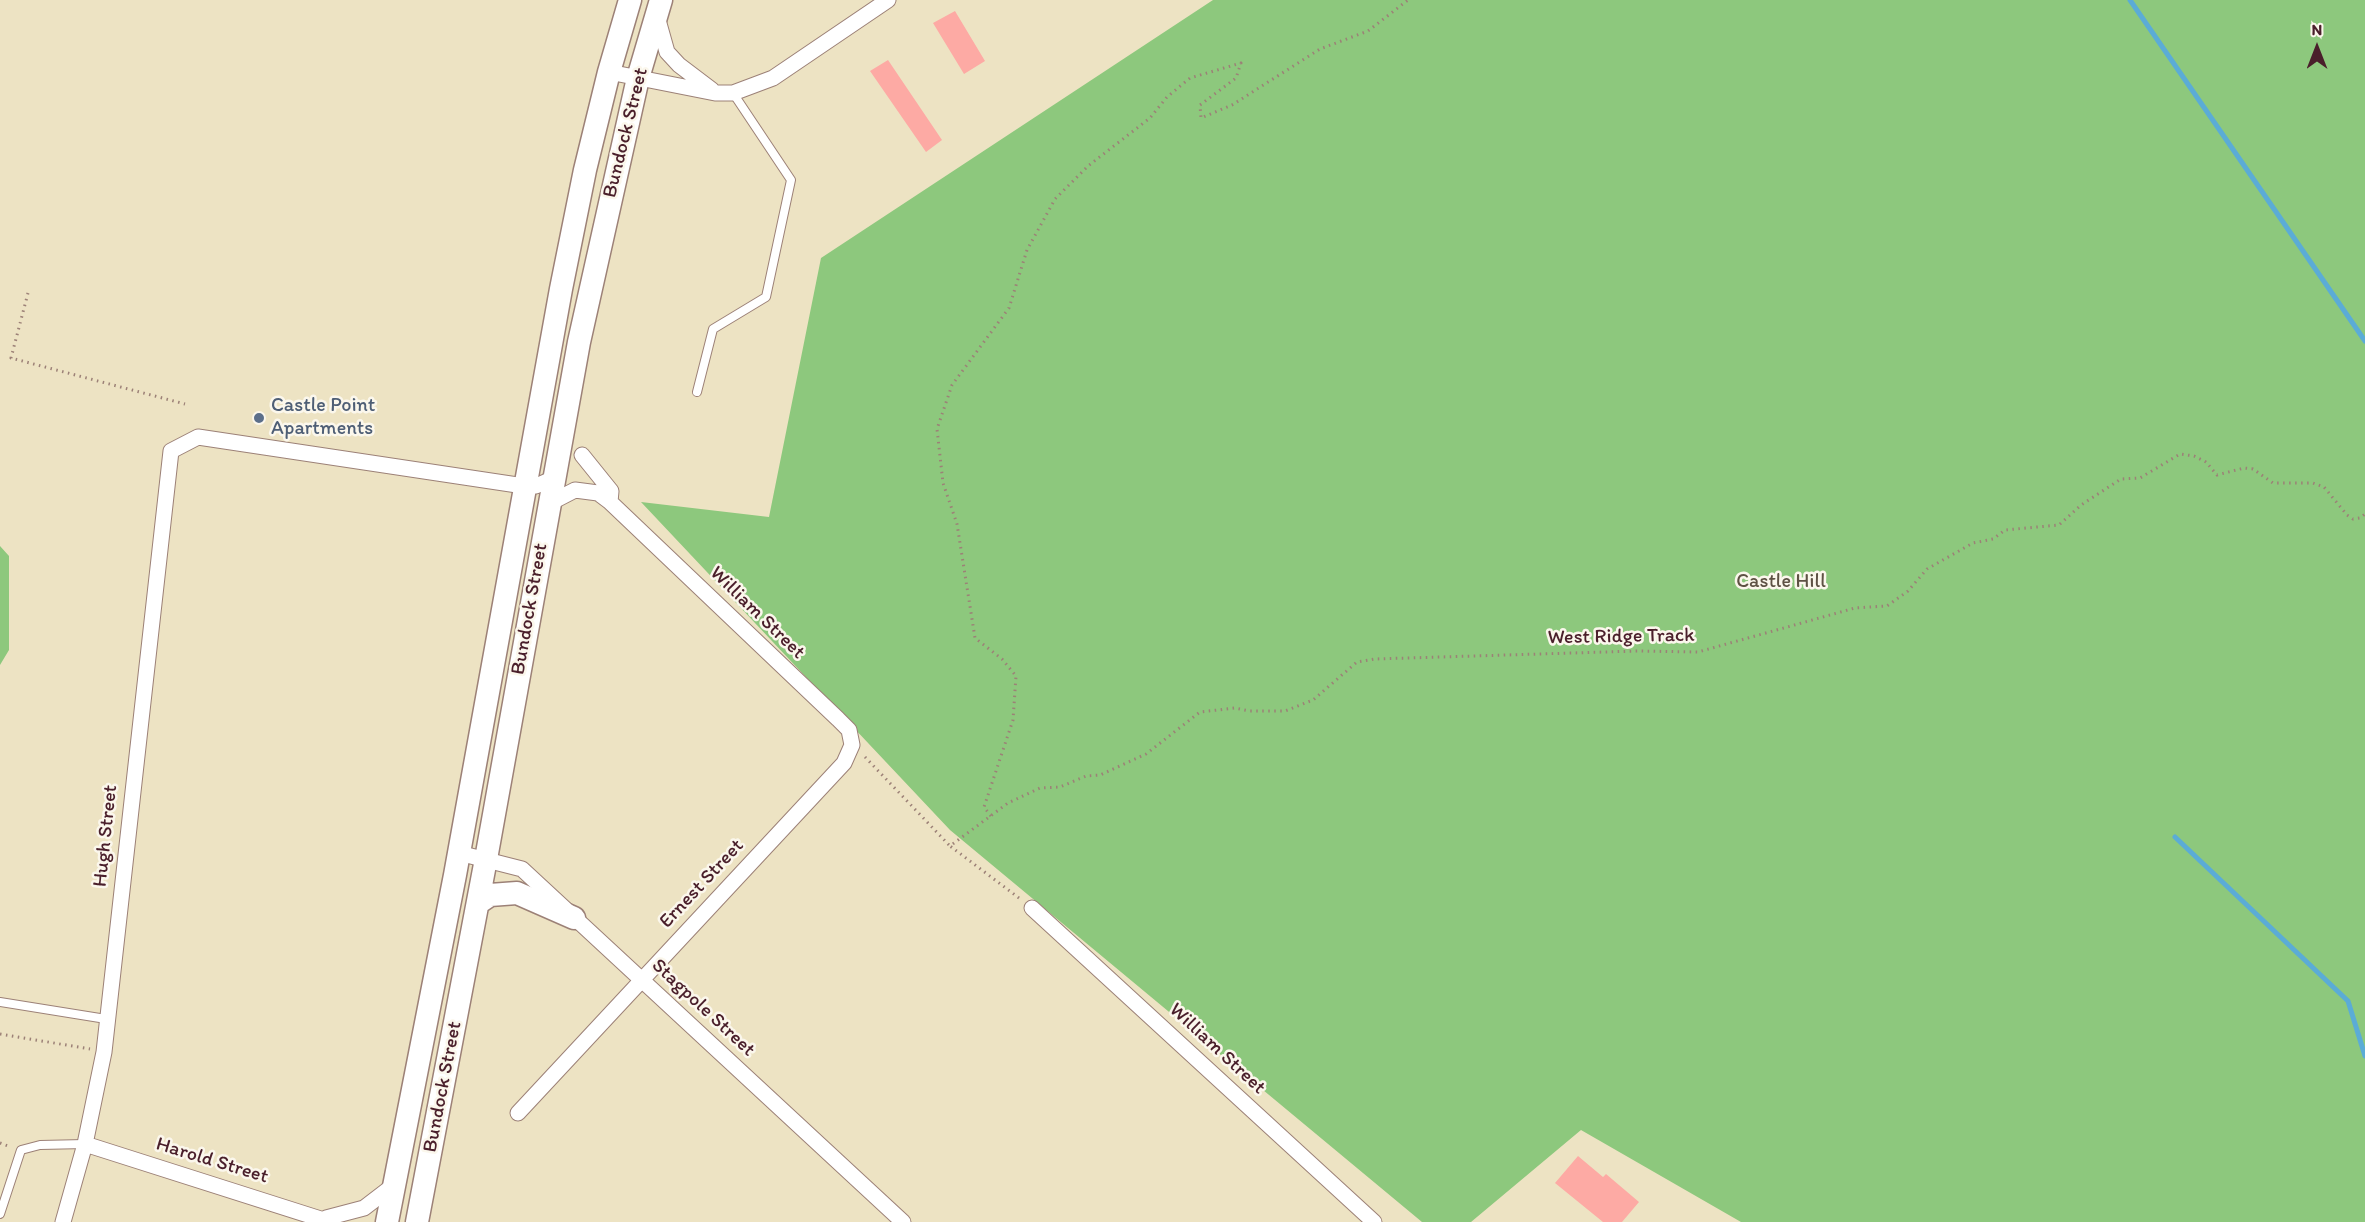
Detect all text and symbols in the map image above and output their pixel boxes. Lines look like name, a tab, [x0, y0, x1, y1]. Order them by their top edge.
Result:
north arrow	[2287, 18, 2347, 78]
text: N	[2312, 20, 2322, 39]
street label: Bundock Street	[598, 65, 654, 201]
place label: Castle Point Apartments	[271, 394, 375, 441]
marker: Castle Point Apartments	[252, 411, 266, 425]
street label: Bundock Street	[507, 541, 553, 677]
street label: William Street	[704, 562, 810, 664]
park label: Castle Hill	[1736, 570, 1826, 594]
street label: West Ridge Track	[1547, 624, 1695, 650]
street label: Hugh Street	[89, 784, 123, 888]
street label: Ernest Street	[655, 835, 749, 933]
street label: Stagpole Street	[646, 954, 760, 1062]
street label: William Street	[1164, 998, 1270, 1100]
street label: Bundock Street	[419, 1019, 467, 1155]
street label: Harold Street	[153, 1133, 271, 1189]

